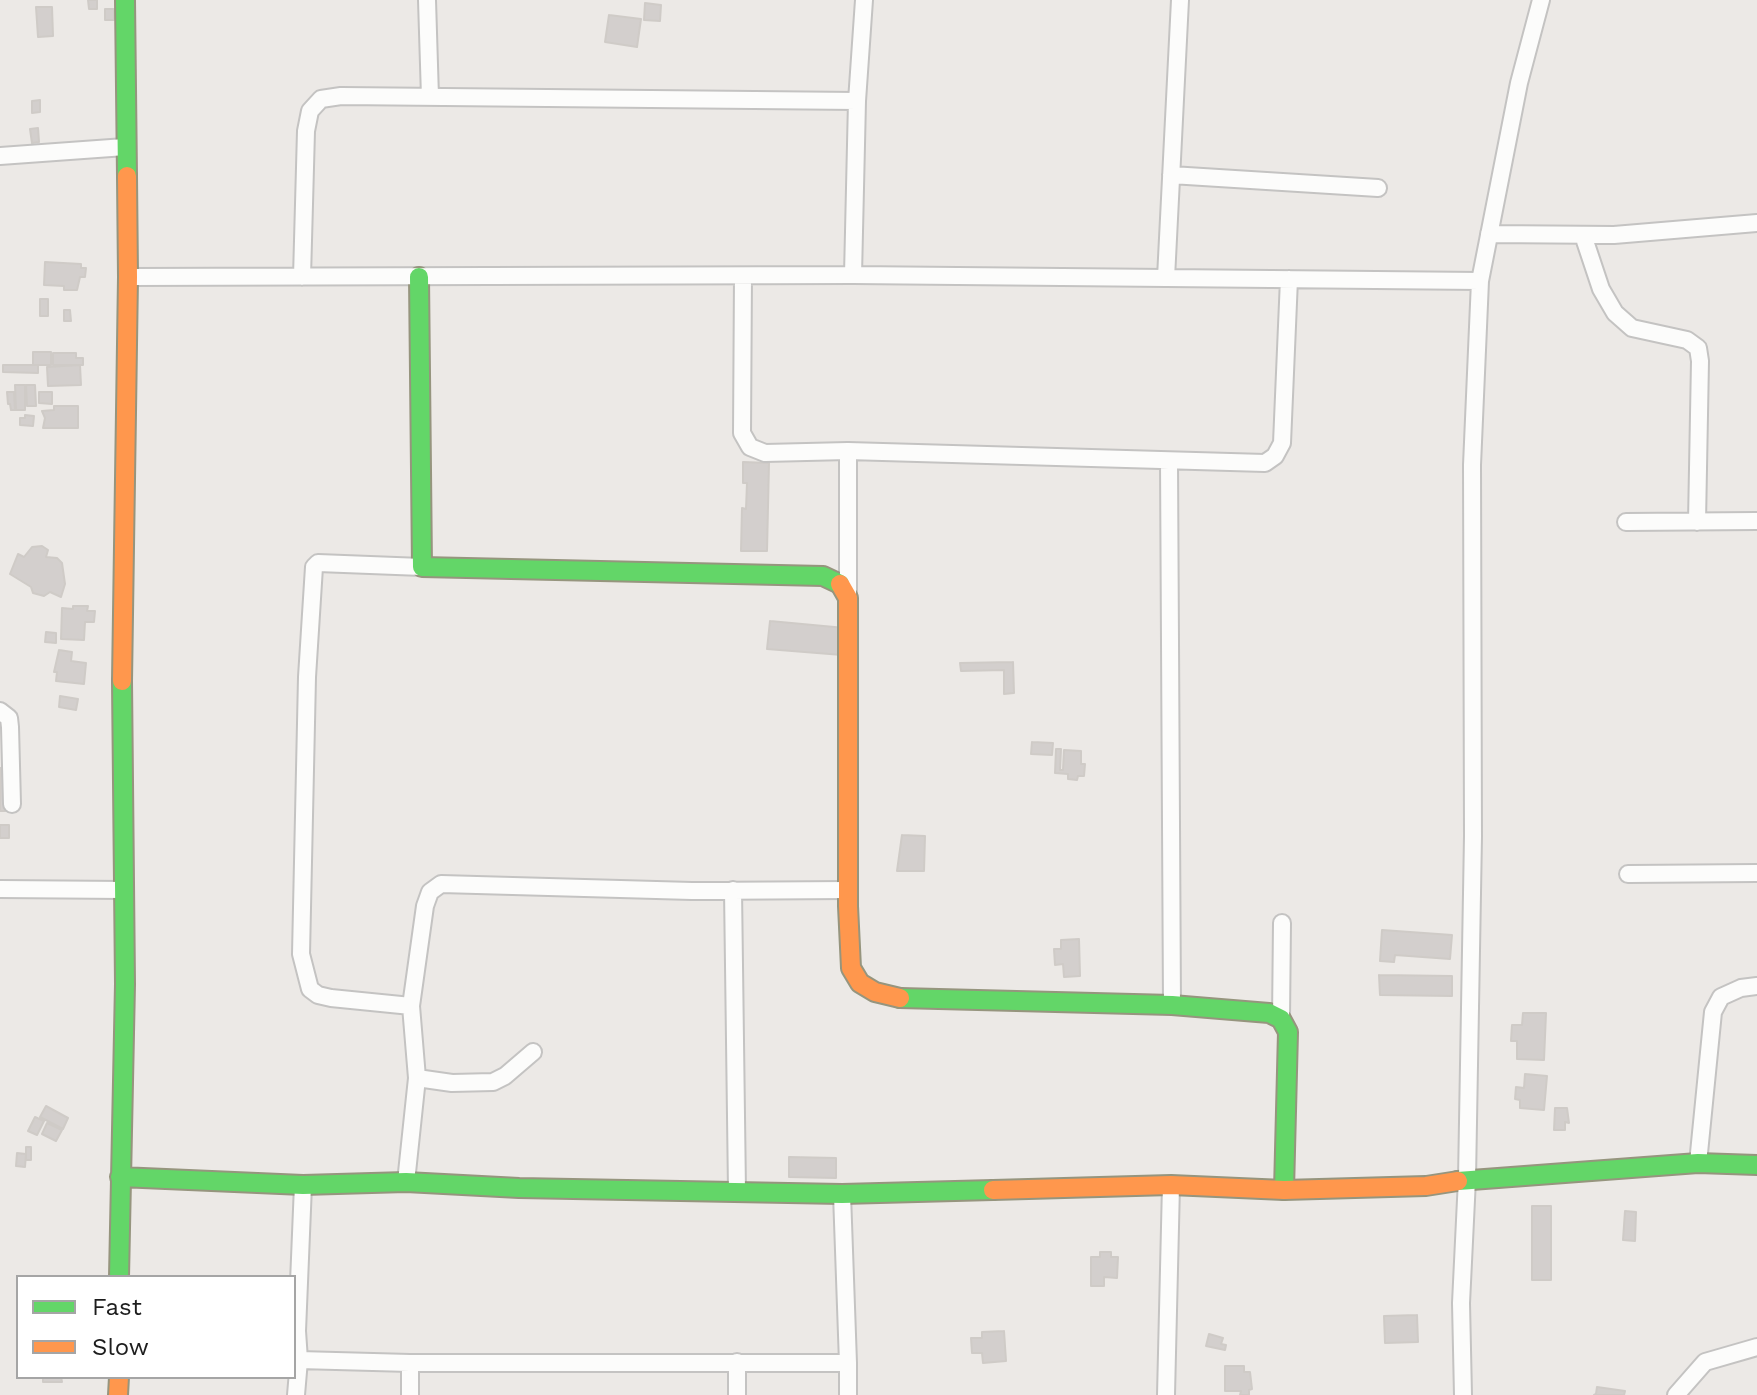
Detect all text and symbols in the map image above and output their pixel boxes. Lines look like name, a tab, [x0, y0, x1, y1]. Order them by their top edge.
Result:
legend	[16, 1275, 296, 1379]
text: Fast	[92, 1293, 142, 1321]
text: Slow	[92, 1333, 149, 1361]

